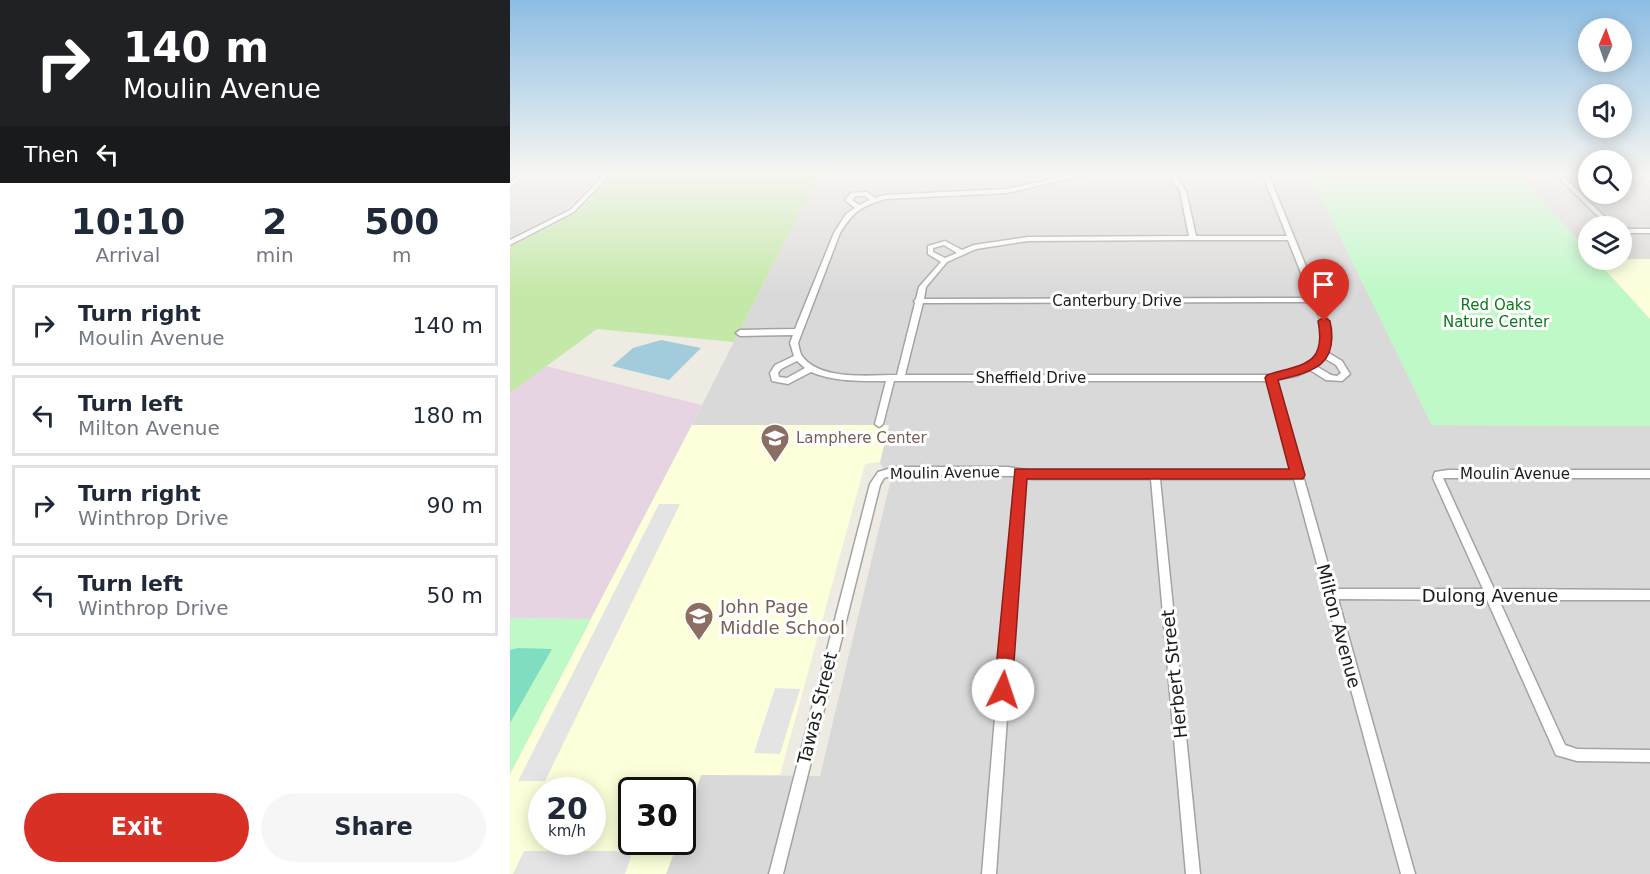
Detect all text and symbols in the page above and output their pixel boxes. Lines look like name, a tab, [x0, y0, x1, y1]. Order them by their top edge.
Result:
north arrow	[1578, 18, 1632, 72]
map controls	[1578, 18, 1632, 270]
text: 140 m	[123, 23, 269, 72]
icon: right	[24, 24, 102, 102]
text: Moulin Avenue	[123, 73, 321, 104]
button: sound	[1578, 84, 1632, 138]
icon: left	[91, 138, 124, 171]
text: Then	[24, 142, 79, 167]
button: search	[1578, 150, 1632, 204]
text: 10:10	[71, 201, 185, 242]
text: 2	[262, 201, 287, 242]
text: 500	[364, 201, 439, 242]
button: layers	[1578, 216, 1632, 270]
text: Arrival	[95, 243, 160, 267]
text: min	[256, 243, 294, 267]
text: m	[392, 243, 412, 267]
pin	[1298, 259, 1349, 321]
icon: arrive	[1307, 268, 1340, 301]
street label: Canterbury Drive	[1052, 292, 1182, 310]
park label: Red Oaks Nature Center	[1443, 296, 1550, 331]
text: Turn right	[78, 301, 201, 326]
icon: right	[27, 309, 60, 342]
text: 140 m	[413, 313, 483, 338]
text: Moulin Avenue	[78, 326, 225, 350]
street label: Sheffield Drive	[976, 369, 1086, 387]
text: Turn left	[78, 391, 183, 416]
icon: left	[27, 399, 60, 432]
text: 180 m	[413, 403, 483, 428]
text: Milton Avenue	[78, 416, 220, 440]
school or university icon: Lamphere Center	[759, 422, 791, 464]
place label: Lamphere Center	[796, 429, 928, 447]
street label: Moulin Avenue	[890, 463, 1000, 483]
street label: Moulin Avenue	[1460, 465, 1570, 483]
text: Turn right	[78, 481, 201, 506]
icon: right	[27, 489, 60, 522]
text: 90 m	[427, 493, 483, 518]
text: Winthrop Drive	[78, 506, 228, 530]
street label: Milton Avenue	[1312, 562, 1366, 690]
text: Turn left	[78, 571, 183, 596]
icon: left	[27, 579, 60, 612]
text: 50 m	[427, 583, 483, 608]
street label: Dulong Avenue	[1422, 585, 1558, 606]
text: Winthrop Drive	[78, 596, 228, 620]
place label: John Page Middle School	[719, 596, 845, 638]
school or university icon: John Page Middle School	[683, 600, 715, 642]
street label: Herbert Street	[1157, 609, 1191, 739]
street label: Tawas Street	[793, 650, 841, 767]
position arrow	[971, 658, 1035, 722]
speed limit sign: 30	[618, 777, 696, 855]
text: 20	[546, 791, 588, 826]
button: Exit	[24, 793, 249, 862]
button: Share	[261, 793, 486, 862]
text: km/h	[548, 822, 586, 840]

